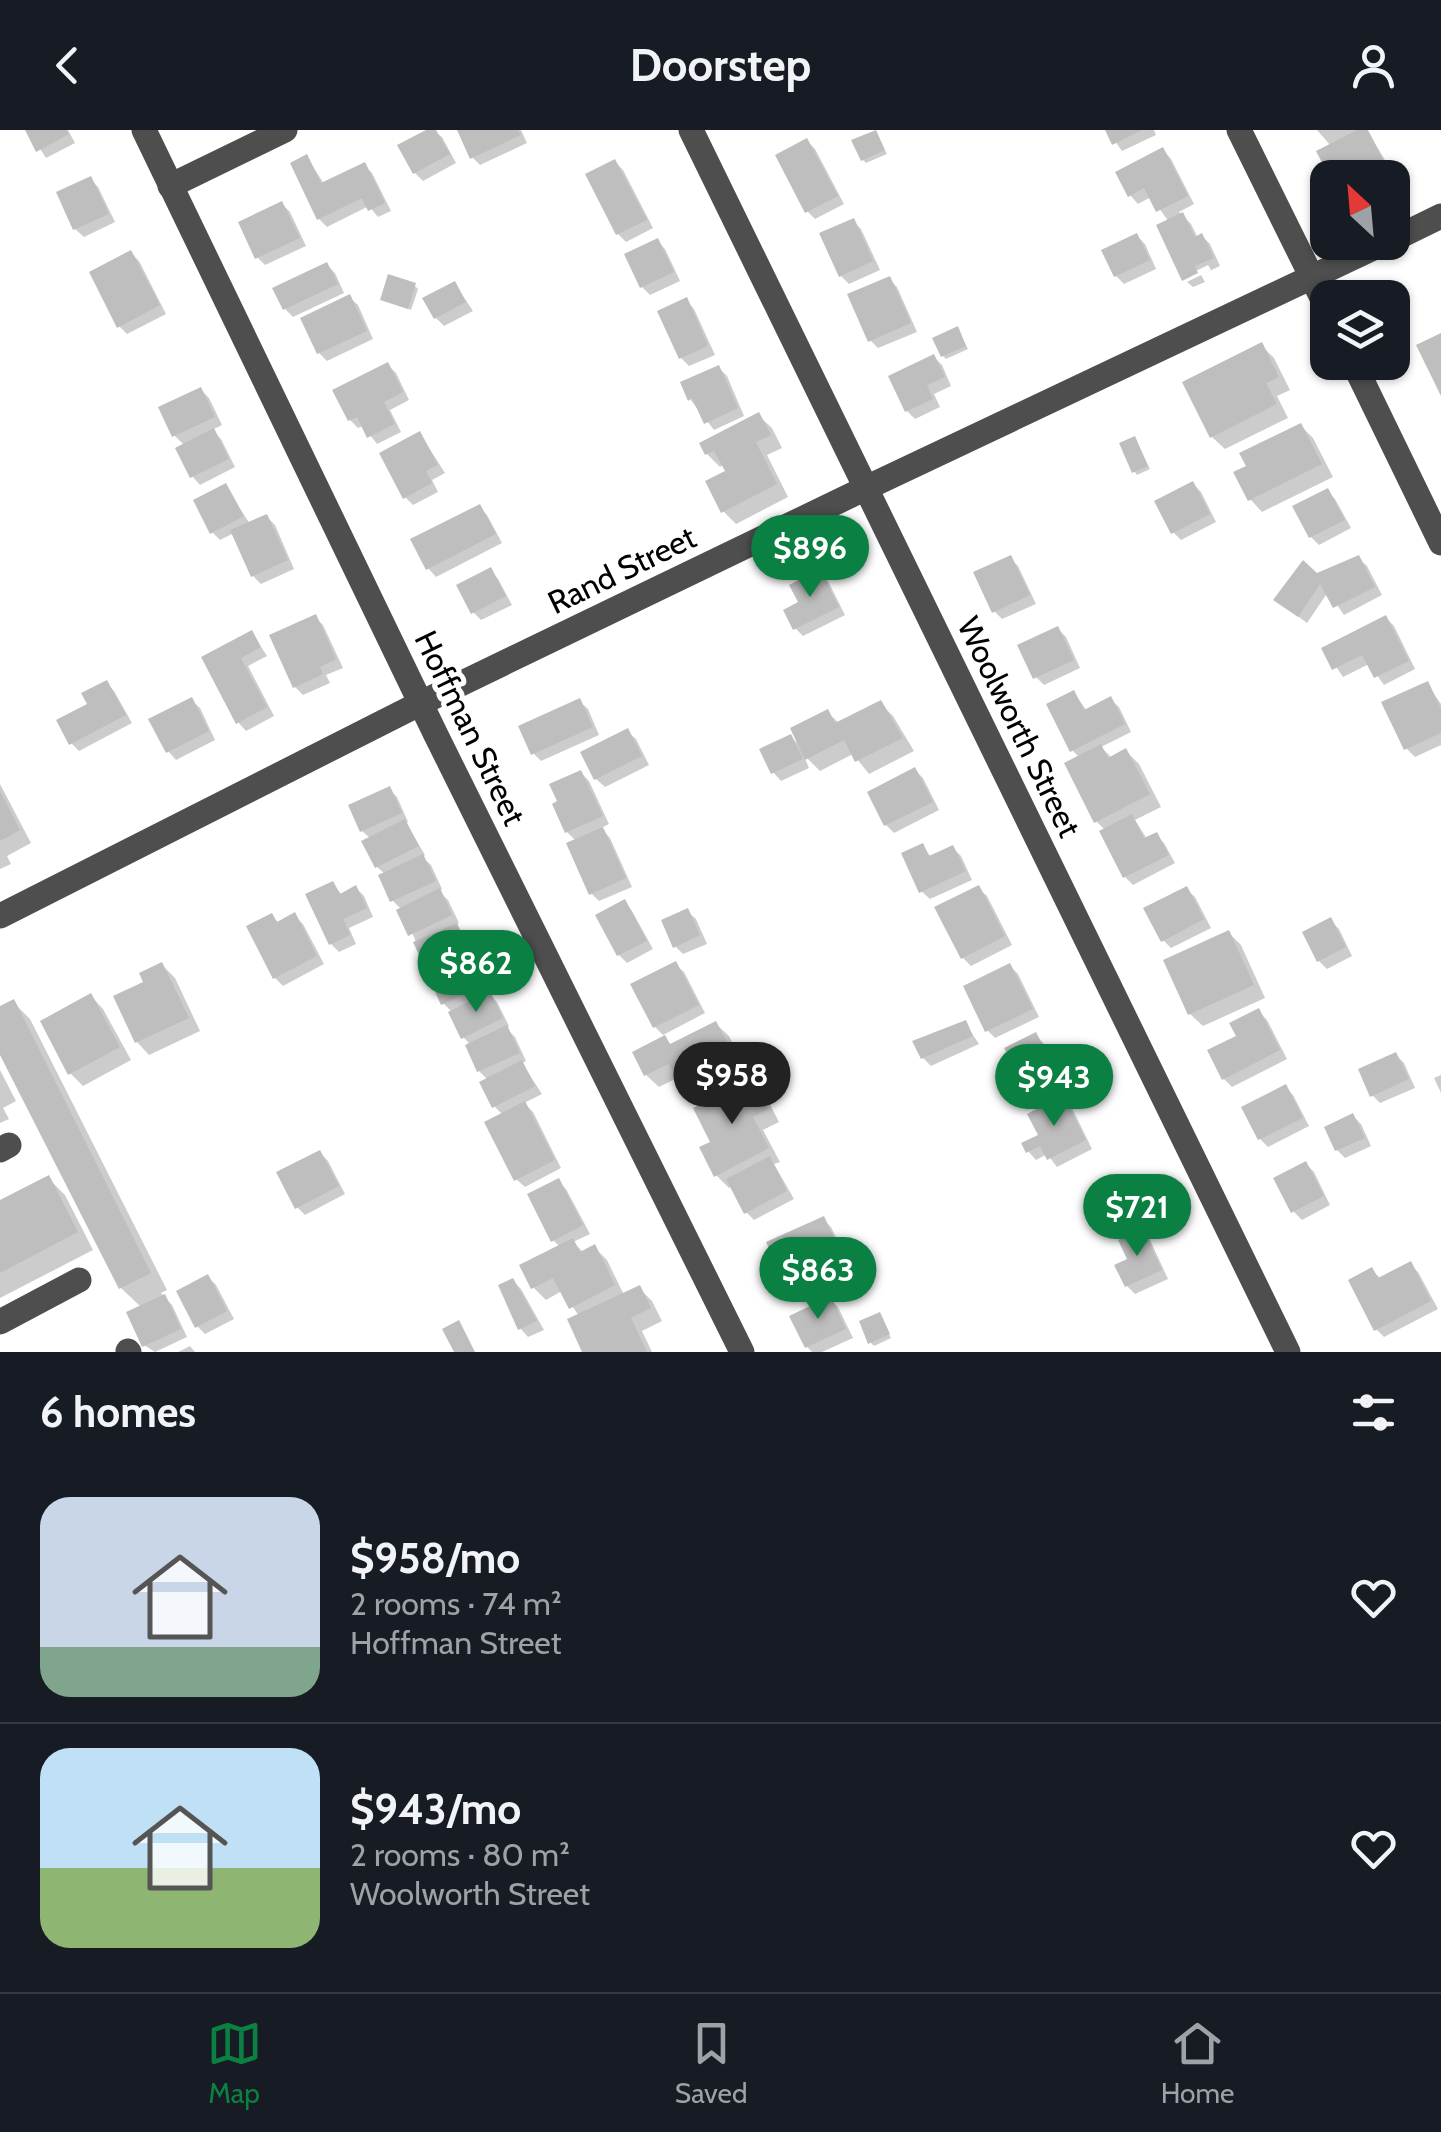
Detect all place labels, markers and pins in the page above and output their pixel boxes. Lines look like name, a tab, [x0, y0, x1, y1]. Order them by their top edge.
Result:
pin: $896	[751, 515, 869, 600]
pin: $862	[417, 930, 535, 1015]
pin: $958	[673, 1042, 791, 1127]
pin: $943	[995, 1044, 1113, 1129]
pin: $721	[1078, 1174, 1196, 1259]
pin: $863	[759, 1237, 877, 1322]

